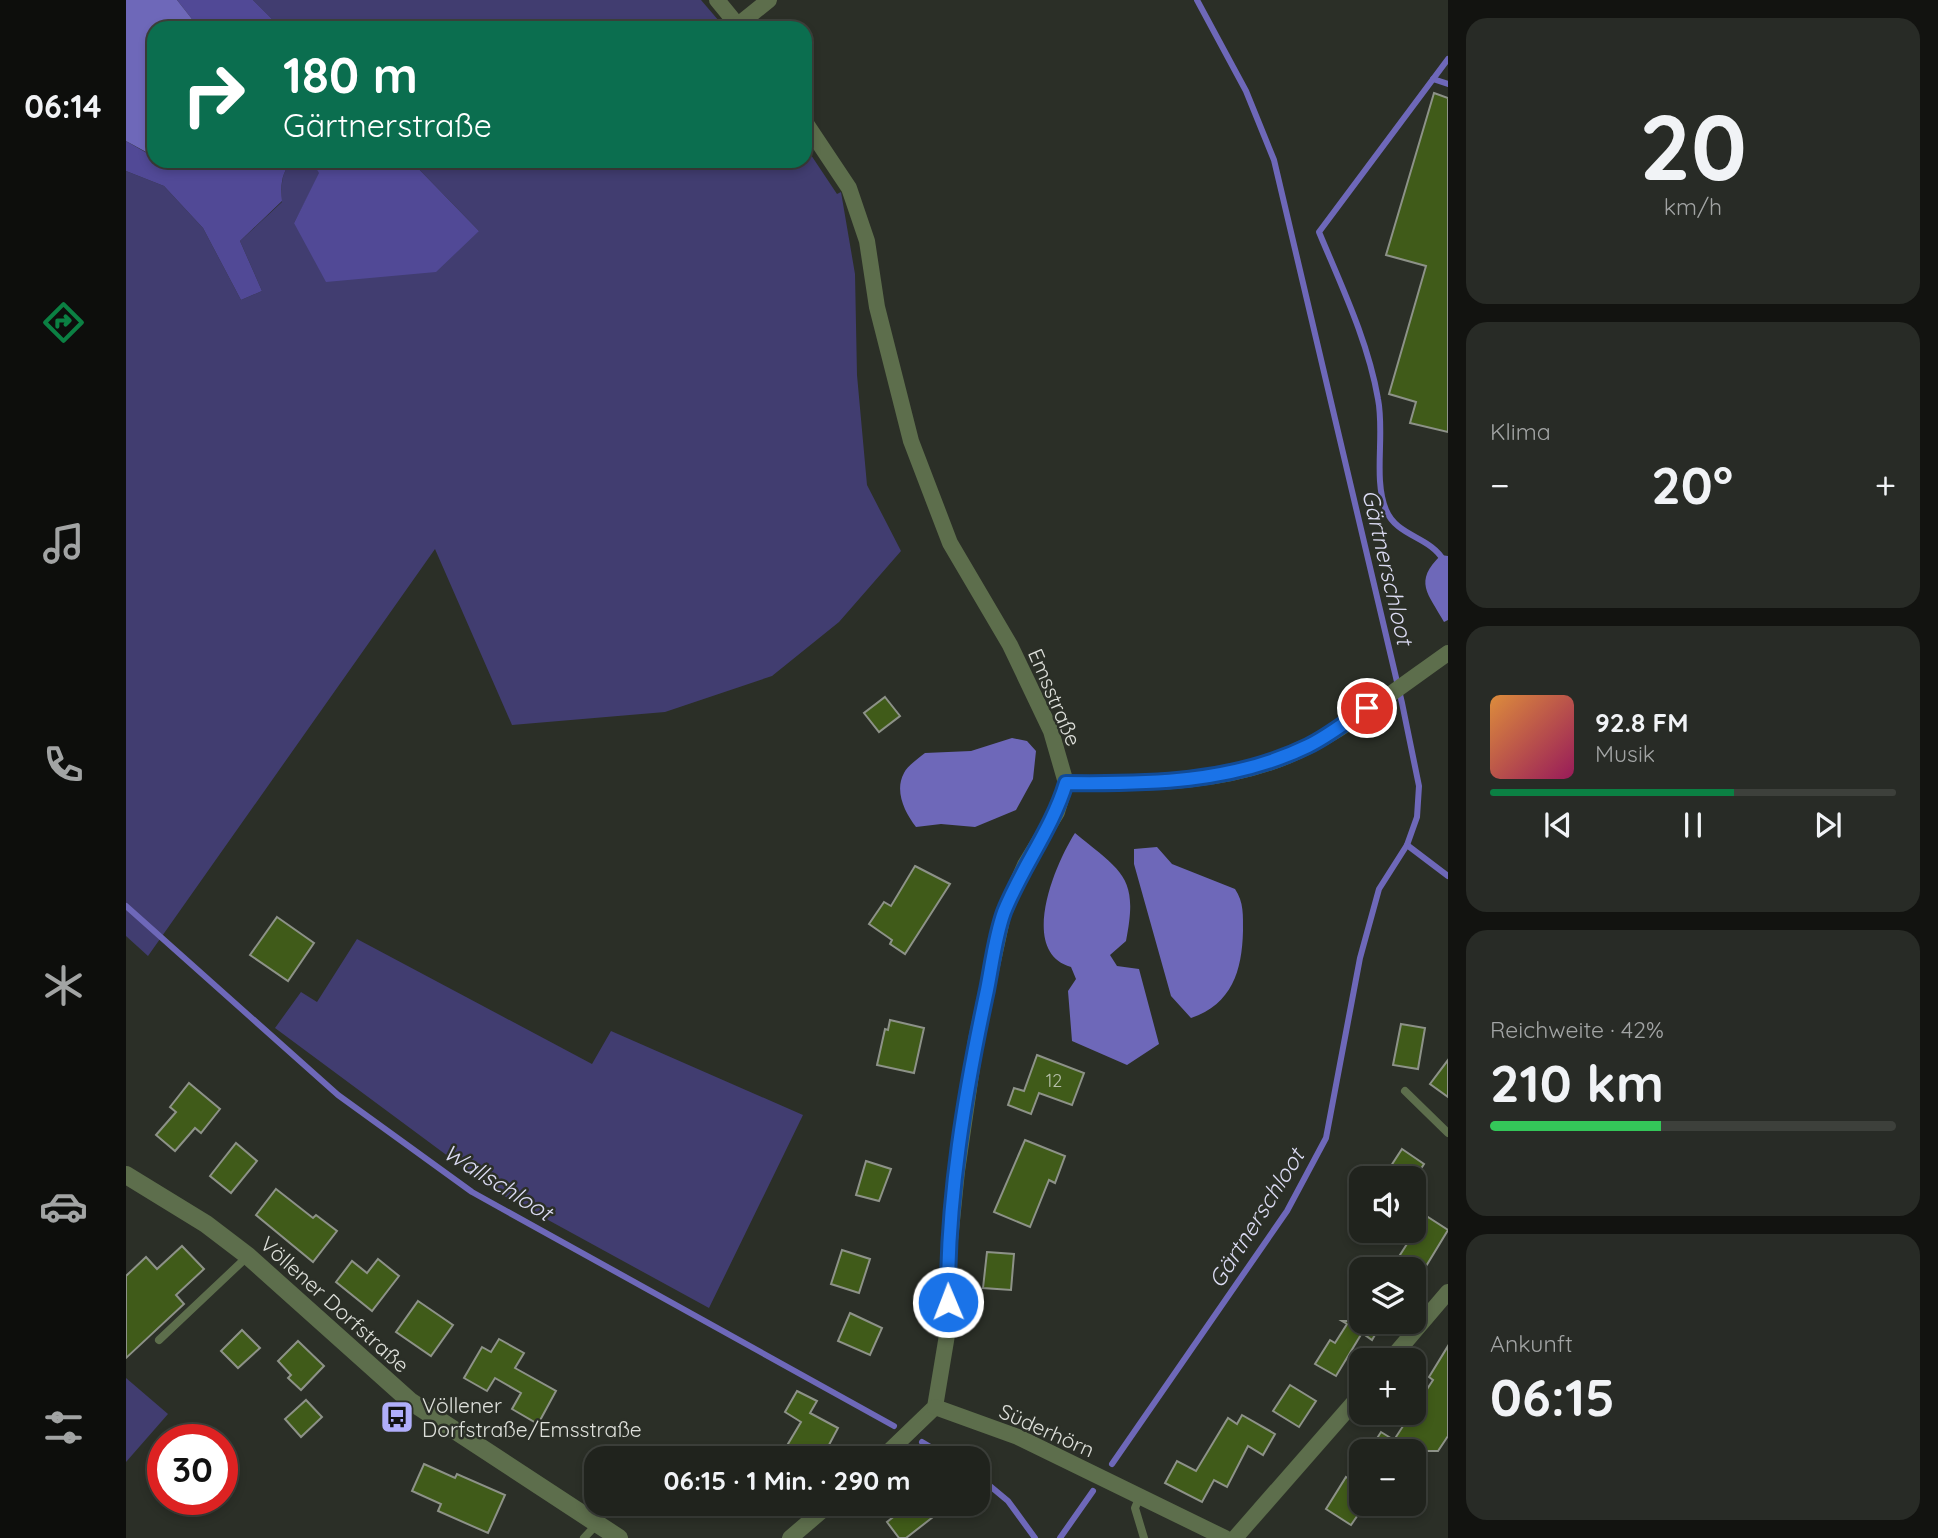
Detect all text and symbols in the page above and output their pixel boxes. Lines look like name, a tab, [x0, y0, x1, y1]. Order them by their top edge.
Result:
text: 180 m	[283, 44, 418, 105]
icon: right	[168, 49, 259, 140]
text: 06:14	[24, 86, 102, 126]
text: 20	[1639, 89, 1747, 203]
text: Gärtnerstraße	[283, 105, 492, 145]
text: km/h	[1664, 192, 1722, 221]
icon: directions	[39, 298, 88, 347]
text: Klima	[1490, 417, 1551, 446]
text: 20°	[1651, 452, 1733, 517]
text: −	[1490, 461, 1510, 509]
text: +	[1875, 461, 1896, 509]
water label: Gärtnerschloot	[1356, 487, 1420, 650]
icon: music	[39, 519, 88, 568]
street label: Emsstraße	[1023, 644, 1087, 750]
pin	[1337, 678, 1397, 738]
icon: arrive	[1348, 689, 1386, 727]
text: 92.8 FM	[1595, 706, 1688, 739]
text: Musik	[1595, 739, 1655, 768]
icon: phone	[39, 740, 88, 789]
icon: previous	[1539, 806, 1577, 844]
icon: pause	[1674, 806, 1712, 844]
icon: next	[1809, 806, 1847, 844]
icon: climate	[39, 961, 88, 1010]
text: Reichweite · 42%	[1490, 1015, 1664, 1044]
text: 210 km	[1490, 1050, 1664, 1115]
house number: 12	[1046, 1069, 1062, 1092]
water label: Wallschloot	[438, 1137, 560, 1228]
water label: Gärtnerschloot	[1202, 1141, 1311, 1293]
map controls	[1349, 1166, 1426, 1516]
button: sound	[1349, 1166, 1426, 1243]
icon: car	[39, 1182, 88, 1231]
street label: Völlener Dorfstraße	[255, 1230, 415, 1378]
button: layers	[1349, 1257, 1426, 1334]
position arrow	[911, 1265, 985, 1339]
text: Ankunft	[1490, 1329, 1573, 1358]
button: +	[1349, 1348, 1426, 1425]
text: 06:15	[1490, 1364, 1615, 1429]
place label: Völlener Dorfstraße/Emsstraße	[422, 1392, 642, 1442]
bus stop icon: Völlener Dorfstraße/Emsstraße	[378, 1398, 416, 1436]
street label: Süderhörn	[995, 1398, 1099, 1462]
icon: filters	[39, 1403, 88, 1452]
speed limit sign: 30	[147, 1424, 238, 1515]
button: −	[1349, 1439, 1426, 1516]
text: 06:15 · 1 Min. · 290 m	[664, 1464, 910, 1497]

